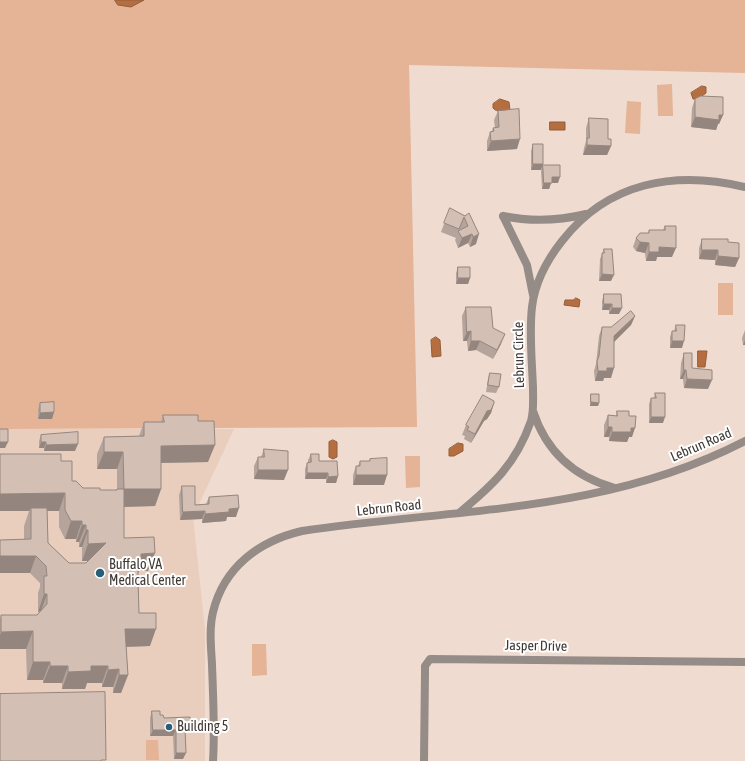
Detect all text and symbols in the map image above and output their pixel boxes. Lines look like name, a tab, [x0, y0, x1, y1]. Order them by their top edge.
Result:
street label: Lebrun Circle	[510, 321, 528, 389]
street label: Lebrun Road	[668, 425, 734, 465]
street label: Lebrun Road	[356, 496, 422, 520]
place label: Buffalo VA Medical Center	[109, 557, 186, 590]
marker: Buffalo VA Medical Center	[94, 567, 106, 579]
street label: Jasper Drive	[505, 637, 567, 655]
place label: Building 5	[177, 719, 228, 735]
marker: Building 5	[164, 722, 174, 732]

